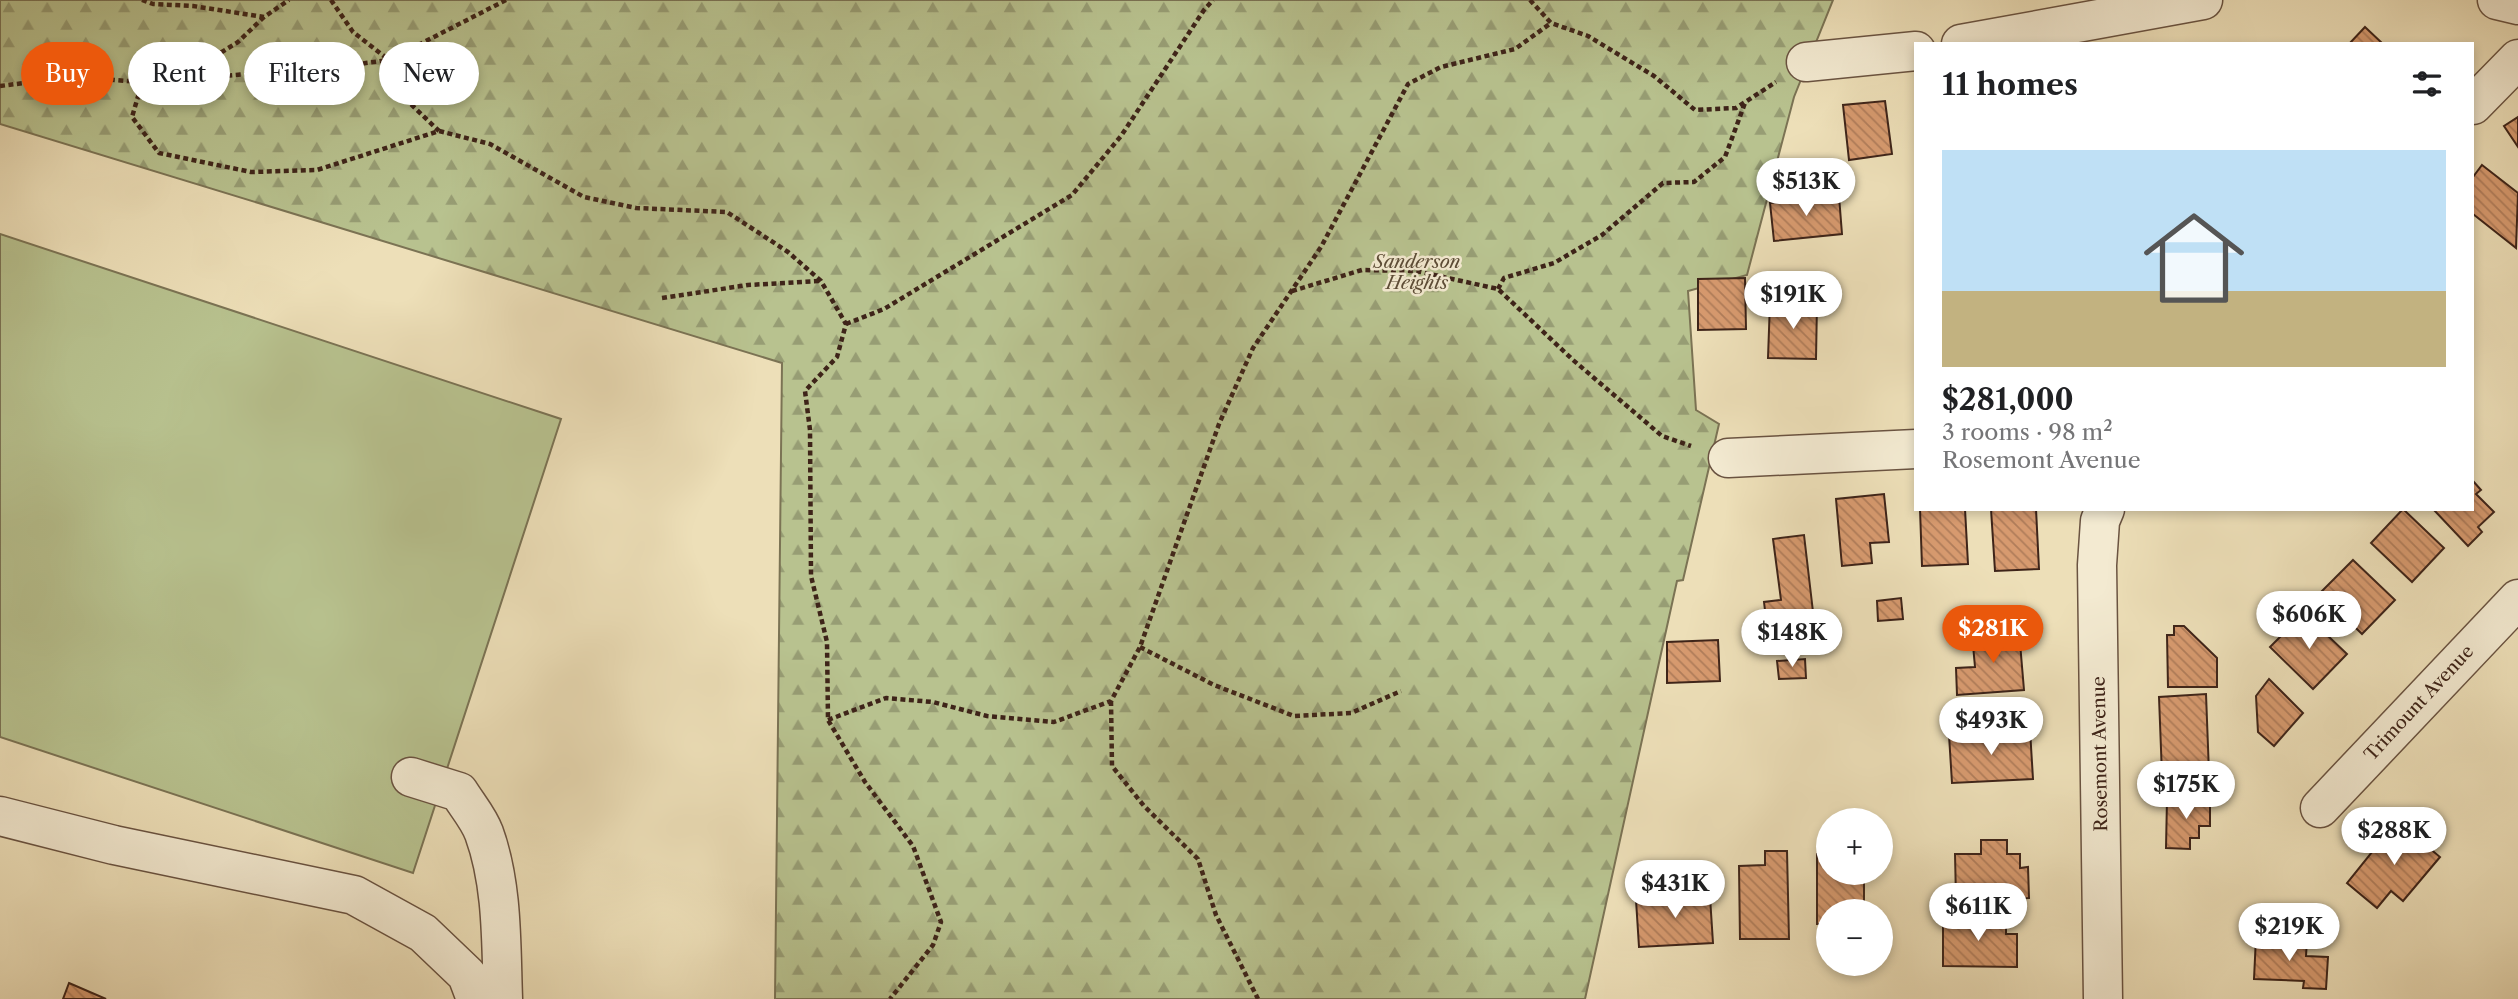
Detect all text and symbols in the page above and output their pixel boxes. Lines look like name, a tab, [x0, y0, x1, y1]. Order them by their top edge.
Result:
chip: Buy	[21, 42, 114, 105]
chip: Rent	[128, 42, 230, 105]
chip: Filters	[244, 42, 365, 105]
chip: New	[379, 42, 479, 105]
icon: filters	[2408, 65, 2446, 103]
text: 11 homes	[1942, 66, 2078, 103]
pin: $513K	[1757, 158, 1855, 218]
text: $513K	[1772, 167, 1840, 195]
icon: home	[2131, 195, 2257, 321]
park label: Sanderson Heights	[1373, 251, 1461, 294]
pin: $191K	[1744, 272, 1842, 331]
text: $191K	[1760, 280, 1826, 308]
text: $281,000	[1942, 381, 2074, 418]
text: 3 rooms · 98 m²	[1942, 418, 2113, 446]
text: Rosemont Avenue	[1942, 446, 2141, 474]
pin: $606K	[2260, 592, 2358, 651]
text: $606K	[2272, 600, 2346, 628]
pin: $281K	[1944, 606, 2042, 665]
pin: $148K	[1743, 610, 1841, 669]
text: $281K	[1958, 614, 2028, 642]
text: $148K	[1757, 618, 1827, 646]
street label: Trimount Avenue	[2360, 641, 2478, 765]
street label: Rosemont Avenue	[2088, 676, 2112, 832]
pin: $493K	[1942, 698, 2040, 757]
text: $493K	[1955, 706, 2027, 734]
pin: $175K	[2137, 762, 2235, 821]
text: $175K	[2153, 770, 2219, 798]
map controls	[1816, 808, 1893, 976]
button: +	[1816, 808, 1893, 885]
pin: $288K	[2345, 808, 2443, 867]
text: $288K	[2357, 816, 2431, 844]
pin: $431K	[1626, 860, 1724, 920]
text: $431K	[1641, 869, 1709, 897]
pin: $611K	[1929, 884, 2027, 943]
text: $611K	[1945, 892, 2011, 920]
button: −	[1816, 899, 1893, 976]
pin: $219K	[2240, 904, 2338, 963]
text: $219K	[2255, 912, 2323, 940]

